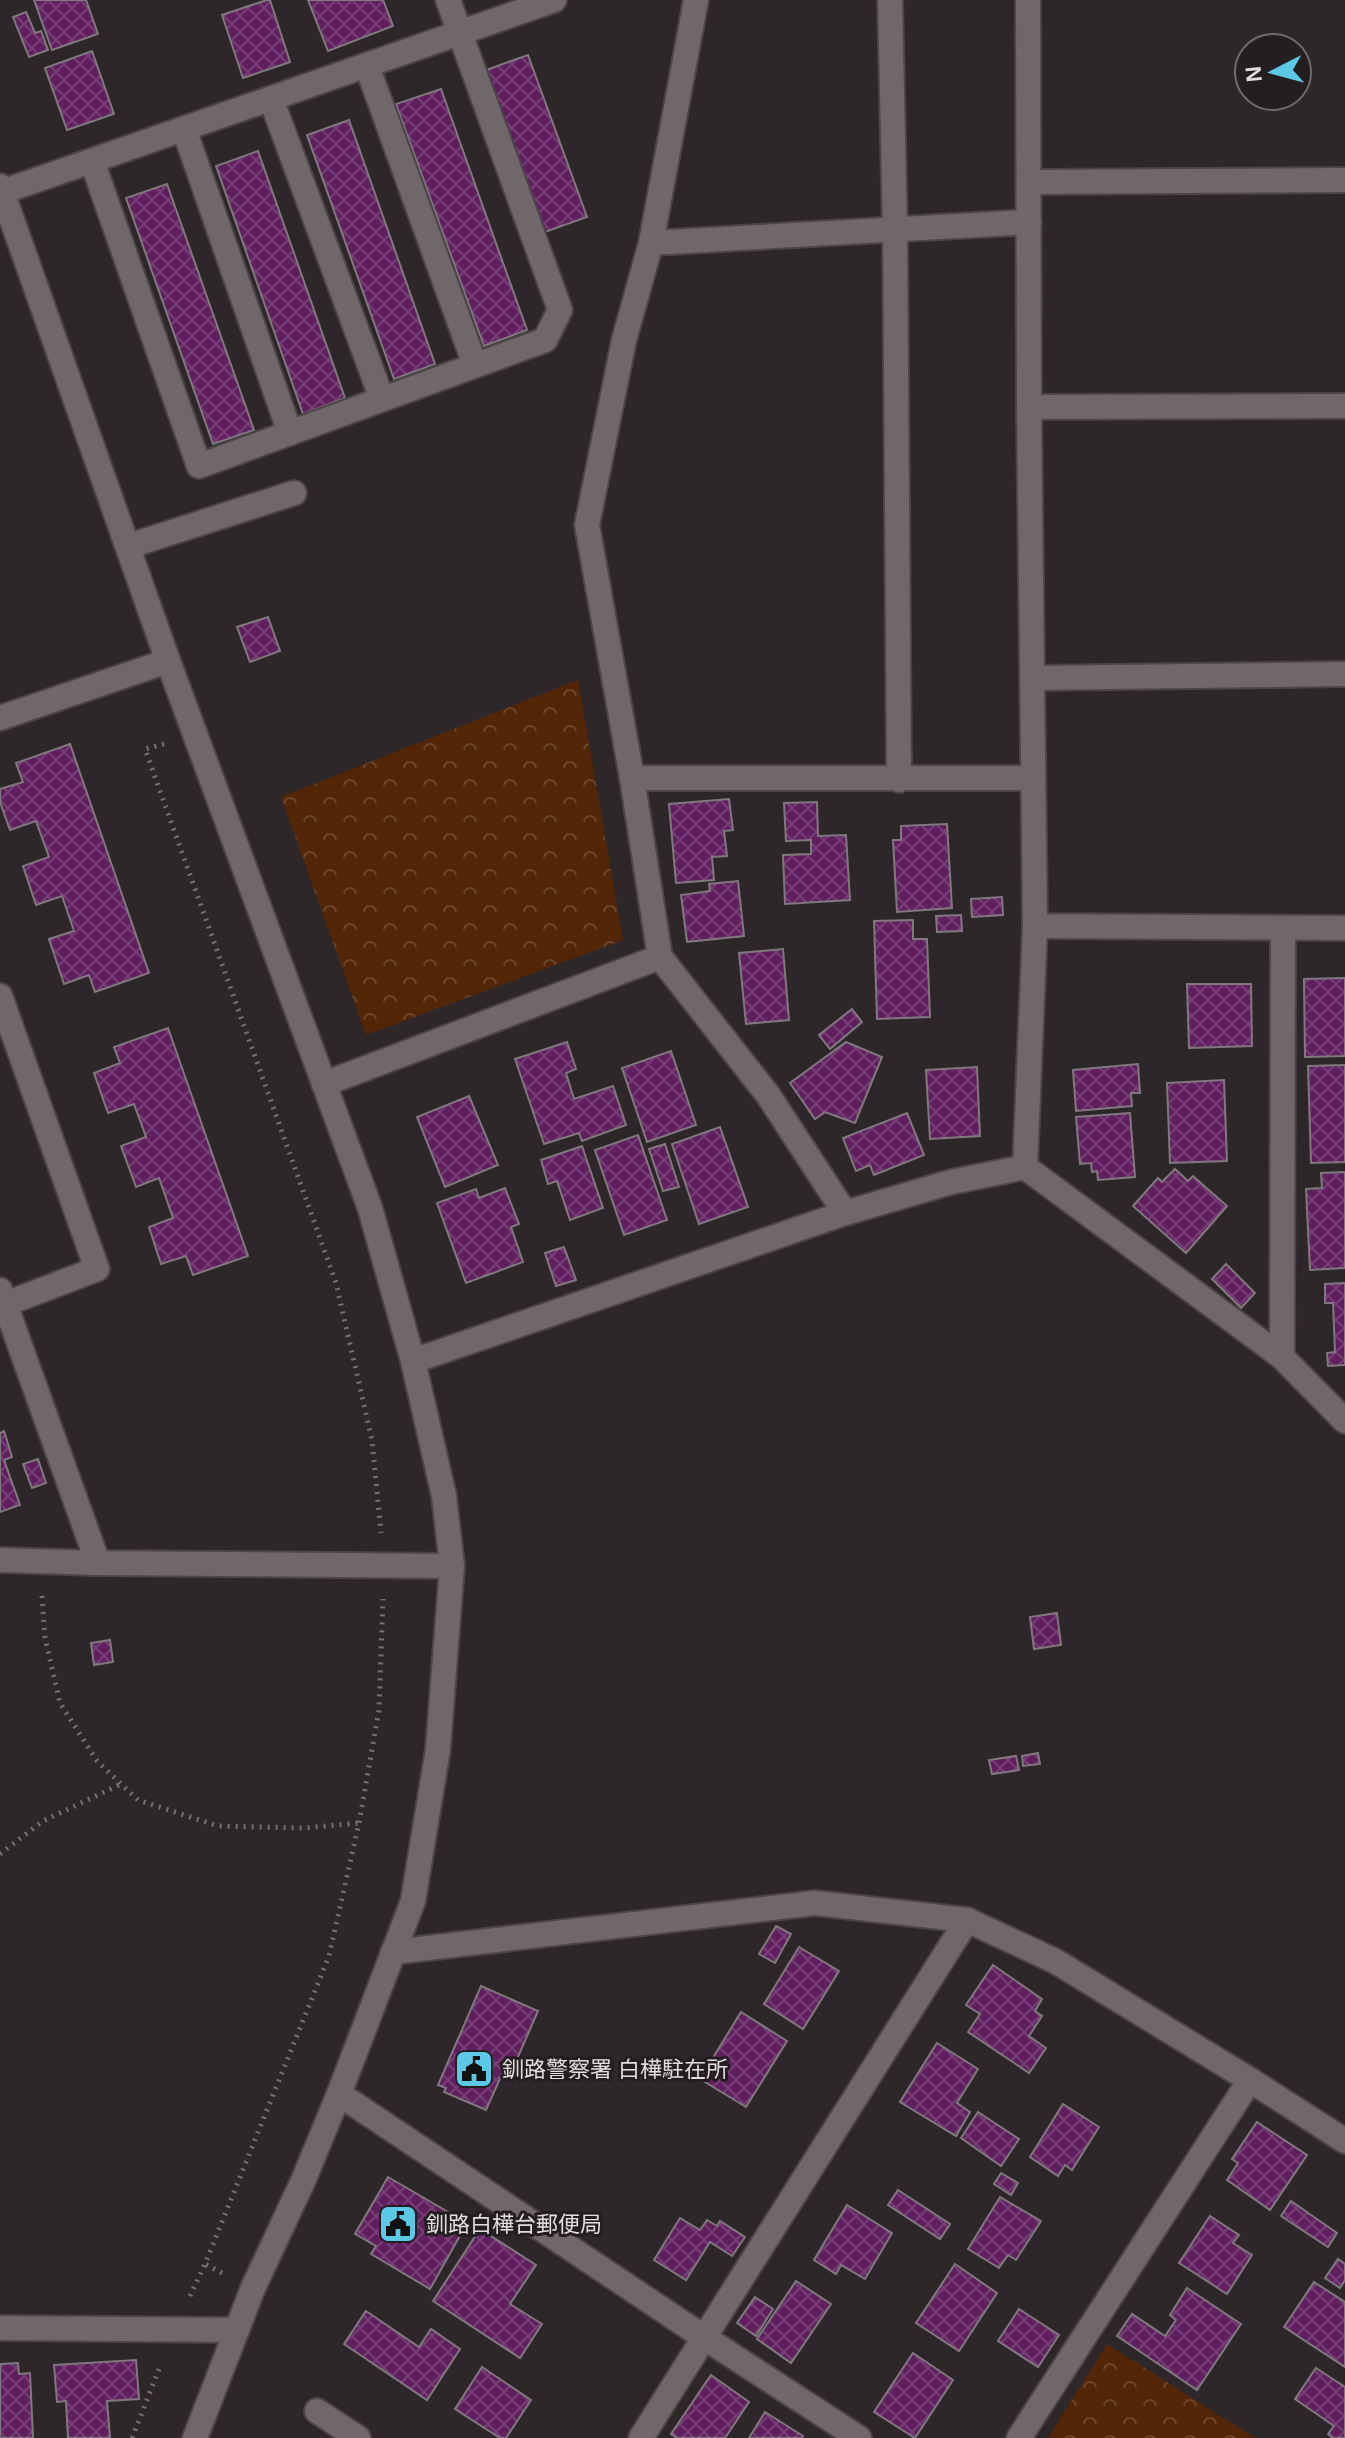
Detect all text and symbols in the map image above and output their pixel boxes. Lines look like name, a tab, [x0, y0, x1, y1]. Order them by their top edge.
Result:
north arrow	[1233, 32, 1313, 112]
text: N	[1240, 65, 1267, 83]
public building icon: 釧路警察署 白樺駐在所	[453, 2048, 495, 2090]
place label: 釧路警察署 白樺駐在所	[502, 2057, 728, 2082]
public building icon: 釧路白樺台郵便局	[377, 2203, 419, 2245]
place label: 釧路白樺台郵便局	[426, 2212, 602, 2237]

